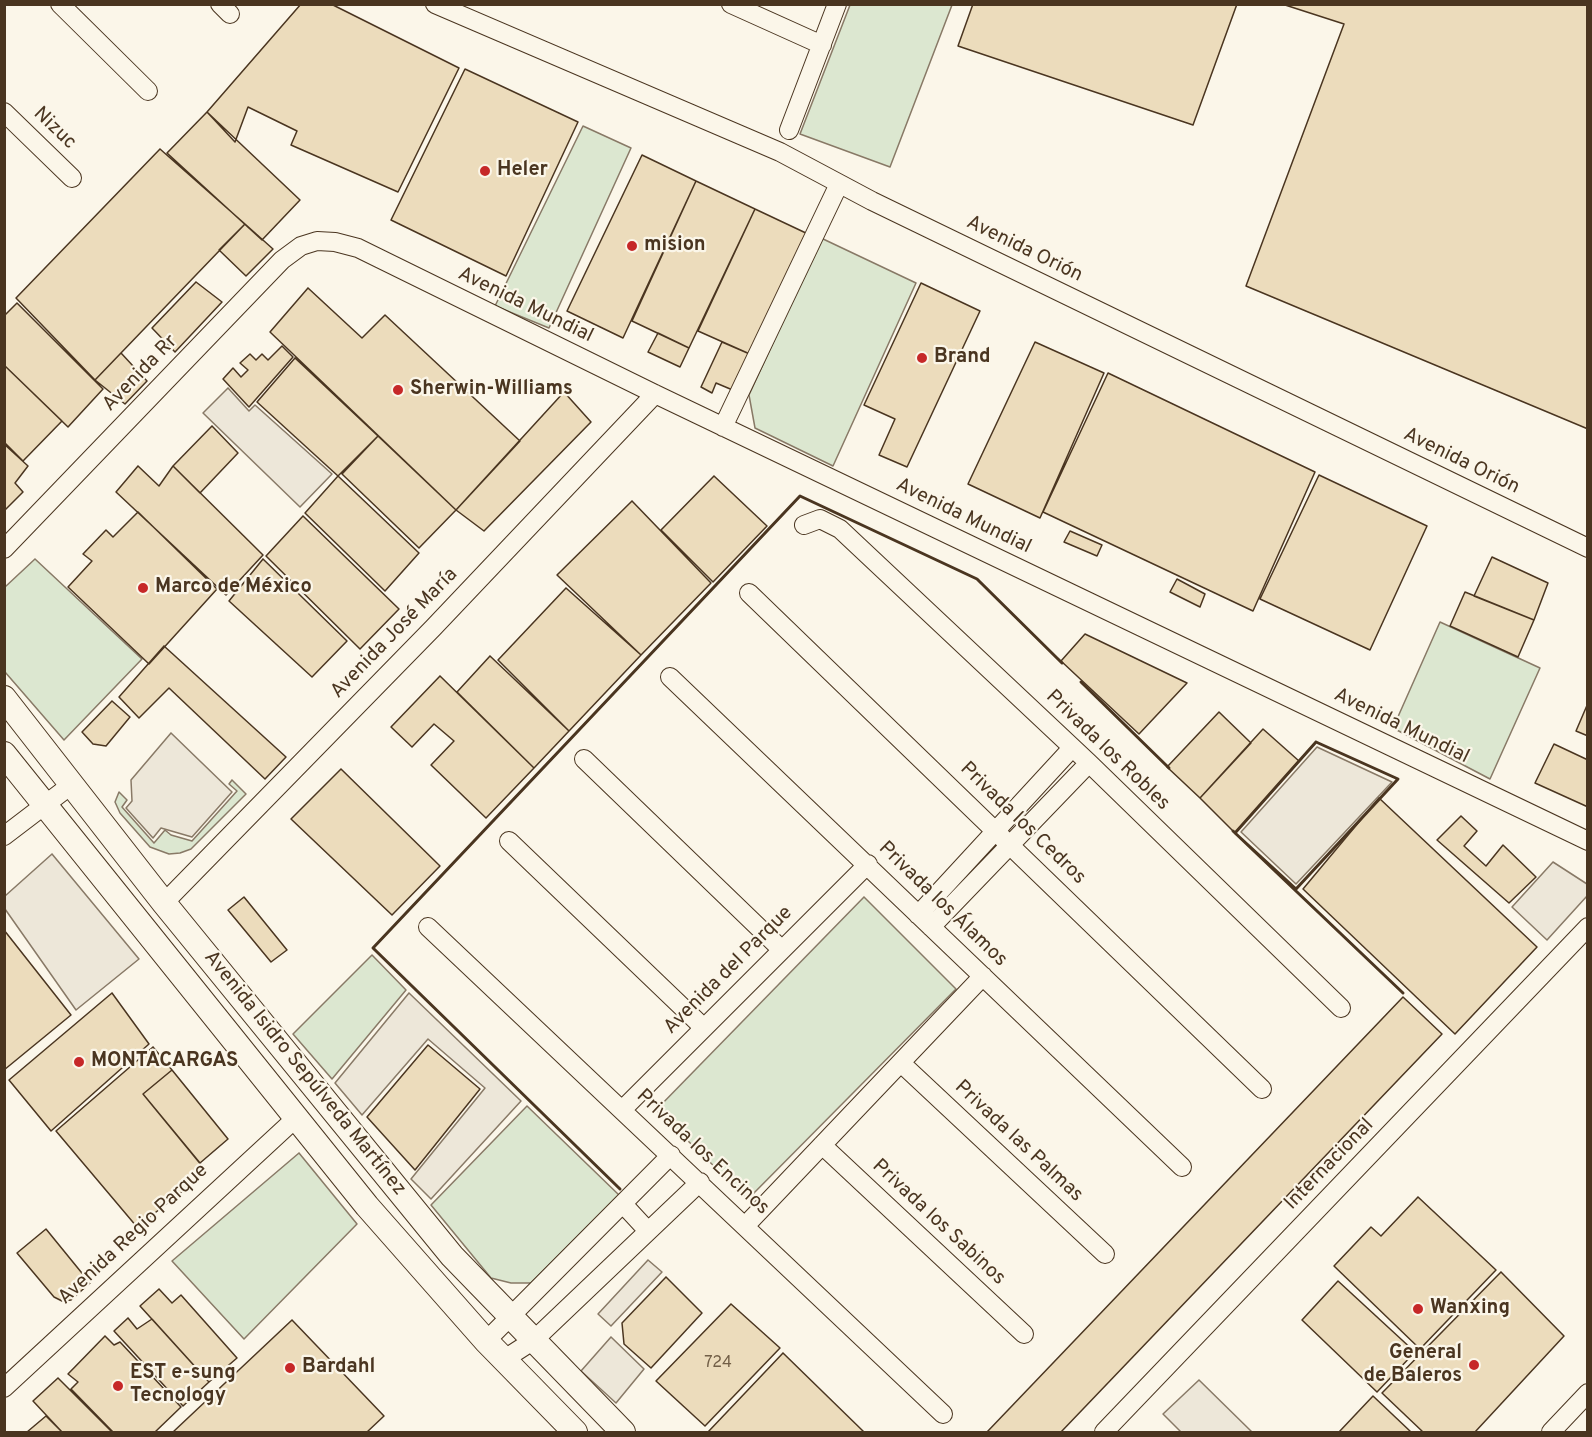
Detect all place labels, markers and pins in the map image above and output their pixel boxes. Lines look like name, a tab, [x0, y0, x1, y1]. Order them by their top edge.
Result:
place label: Heler	[497, 159, 548, 183]
marker: Heler	[478, 164, 492, 178]
place label: mision	[644, 234, 706, 258]
marker: mision	[625, 239, 639, 253]
place label: Brand	[934, 346, 991, 370]
marker: Brand	[915, 351, 929, 365]
place label: Sherwin-Williams	[410, 378, 573, 402]
marker: Sherwin-Williams	[391, 383, 405, 397]
place label: Marco de México	[155, 576, 312, 600]
marker: Marco de México	[136, 581, 150, 595]
place label: MONTACARGAS	[91, 1050, 238, 1074]
marker: MONTACARGAS	[72, 1055, 86, 1069]
place label: Wanxing	[1430, 1297, 1510, 1321]
marker: Wanxing	[1411, 1302, 1425, 1316]
place label: General de Baleros	[1363, 1342, 1462, 1389]
place label: Bardahl	[302, 1356, 375, 1380]
marker: General de Baleros	[1467, 1358, 1481, 1372]
marker: Bardahl	[283, 1361, 297, 1375]
place label: EST e-sung Tecnology	[130, 1362, 236, 1409]
marker: EST e-sung Tecnology	[111, 1379, 125, 1393]

